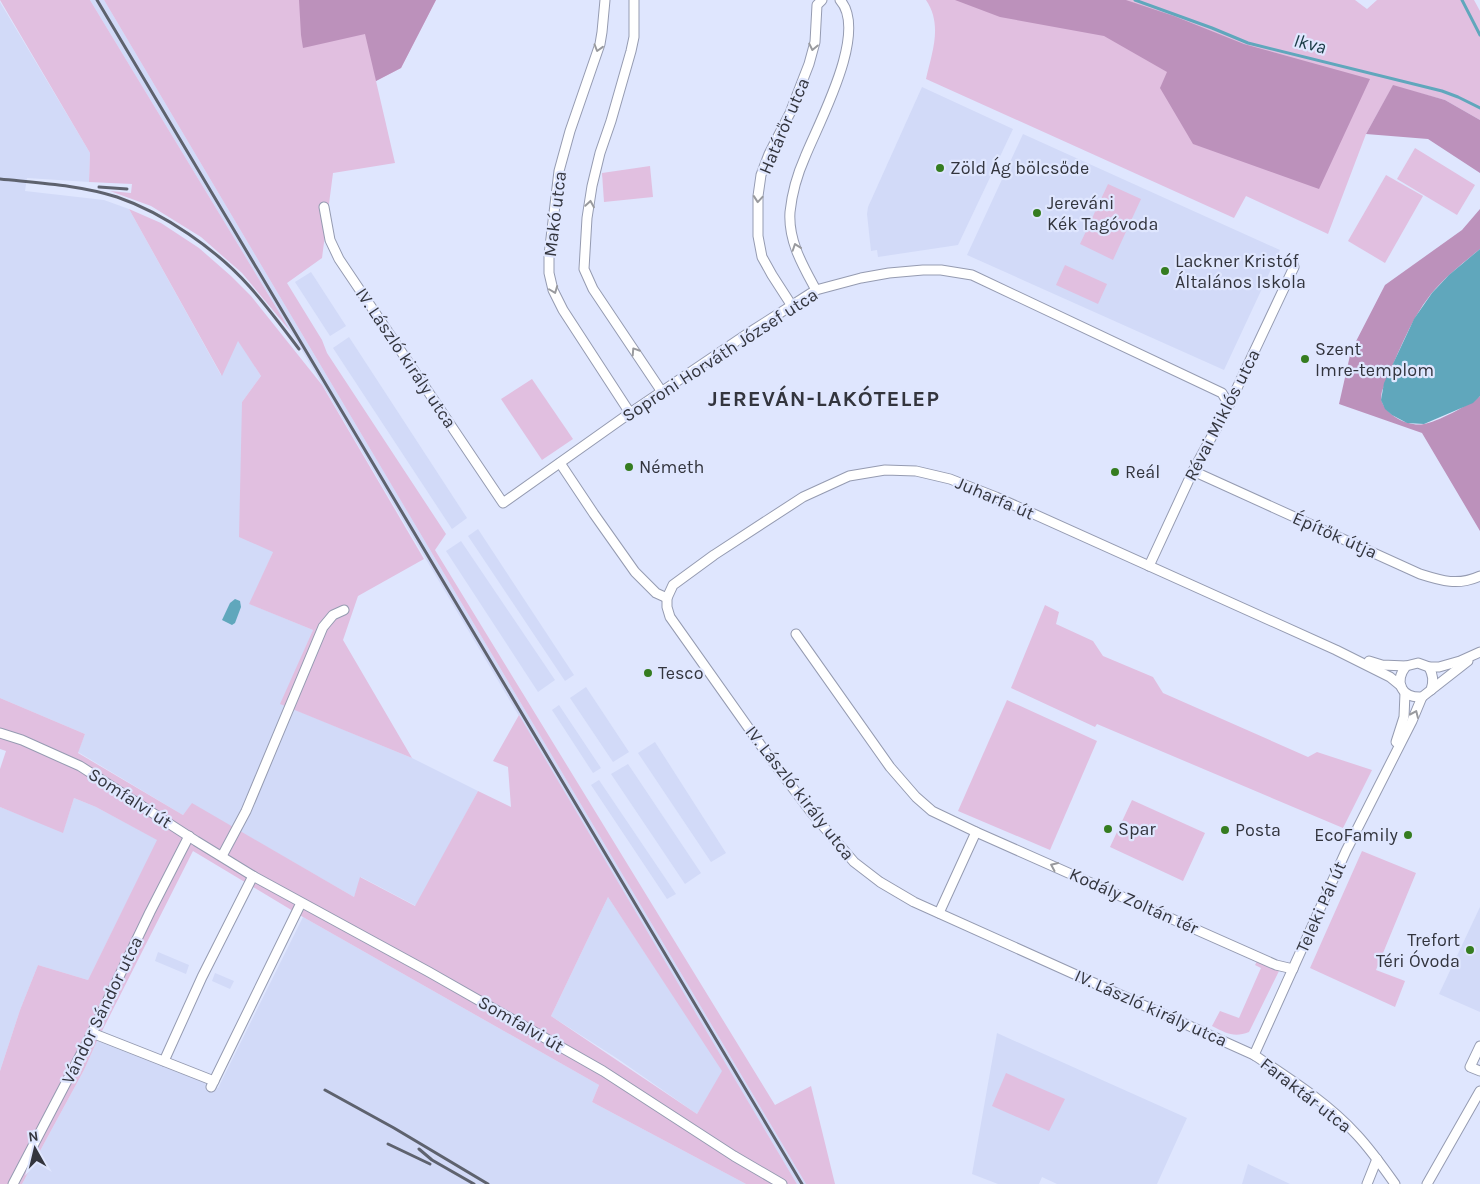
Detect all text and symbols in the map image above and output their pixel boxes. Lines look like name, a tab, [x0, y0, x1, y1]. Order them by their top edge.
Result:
water label: Ikva	[1292, 29, 1328, 59]
one-way arrow	[594, 43, 604, 52]
one-way arrow	[809, 43, 819, 52]
street label: Határőr utca	[754, 74, 814, 178]
place label: Zöld Ág bölcsőde	[950, 156, 1089, 179]
marker: Zöld Ág bölcsőde	[934, 162, 946, 174]
street label: Makó utca	[539, 170, 571, 258]
place label: Jereváni Kék Tagóvoda	[1047, 192, 1158, 235]
one-way arrow	[753, 195, 764, 203]
one-way arrow	[584, 199, 594, 208]
marker: Jereváni Kék Tagóvoda	[1031, 207, 1043, 219]
one-way arrow	[791, 243, 801, 251]
place label: Lackner Kristóf Általános Iskola	[1175, 250, 1306, 293]
marker: Lackner Kristóf Általános Iskola	[1159, 265, 1171, 277]
street label: Soproni Horváth József utca	[618, 283, 822, 427]
street label: IV. László király utca	[351, 284, 461, 432]
one-way arrow	[548, 285, 559, 294]
place label: Szent Imre-templom	[1315, 338, 1434, 381]
street label: Révai Miklós utca	[1179, 345, 1265, 485]
one-way arrow	[632, 348, 641, 357]
marker: Szent Imre-templom	[1299, 353, 1311, 365]
district label: JEREVÁN-LAKÓTELEP	[708, 385, 940, 412]
place label: Németh	[639, 456, 704, 478]
marker: Németh	[623, 461, 635, 473]
place label: Reál	[1125, 461, 1160, 483]
marker: Reál	[1109, 466, 1121, 478]
street label: Juharfa út	[952, 472, 1038, 525]
street label: Építők útja	[1289, 506, 1381, 563]
place label: Tesco	[658, 662, 704, 684]
marker: Tesco	[642, 667, 654, 679]
one-way arrow	[1409, 710, 1419, 719]
street label: IV. László király utca	[741, 721, 859, 865]
street label: Somfalvi út	[84, 763, 176, 833]
place label: Spar	[1118, 818, 1156, 840]
place label: Posta	[1235, 819, 1281, 841]
marker: Spar	[1102, 823, 1114, 835]
marker: Posta	[1219, 824, 1231, 836]
place label: EcoFamily	[1314, 824, 1399, 846]
marker: EcoFamily	[1402, 829, 1414, 841]
street label: Teleki Pál út	[1291, 858, 1351, 956]
one-way arrow	[1050, 861, 1059, 872]
street label: Kodály Zoltán tér	[1066, 863, 1202, 939]
place label: Trefort Téri Óvoda	[1376, 929, 1460, 972]
street label: Vándor Sándor utca	[57, 933, 147, 1087]
marker: Trefort Téri Óvoda	[1464, 944, 1476, 956]
street label: IV. László király utca	[1071, 964, 1231, 1052]
street label: Somfalvi út	[474, 991, 568, 1057]
street label: Faraktár utca	[1256, 1053, 1356, 1137]
north arrow	[10, 1124, 60, 1174]
text: N	[27, 1128, 39, 1146]

